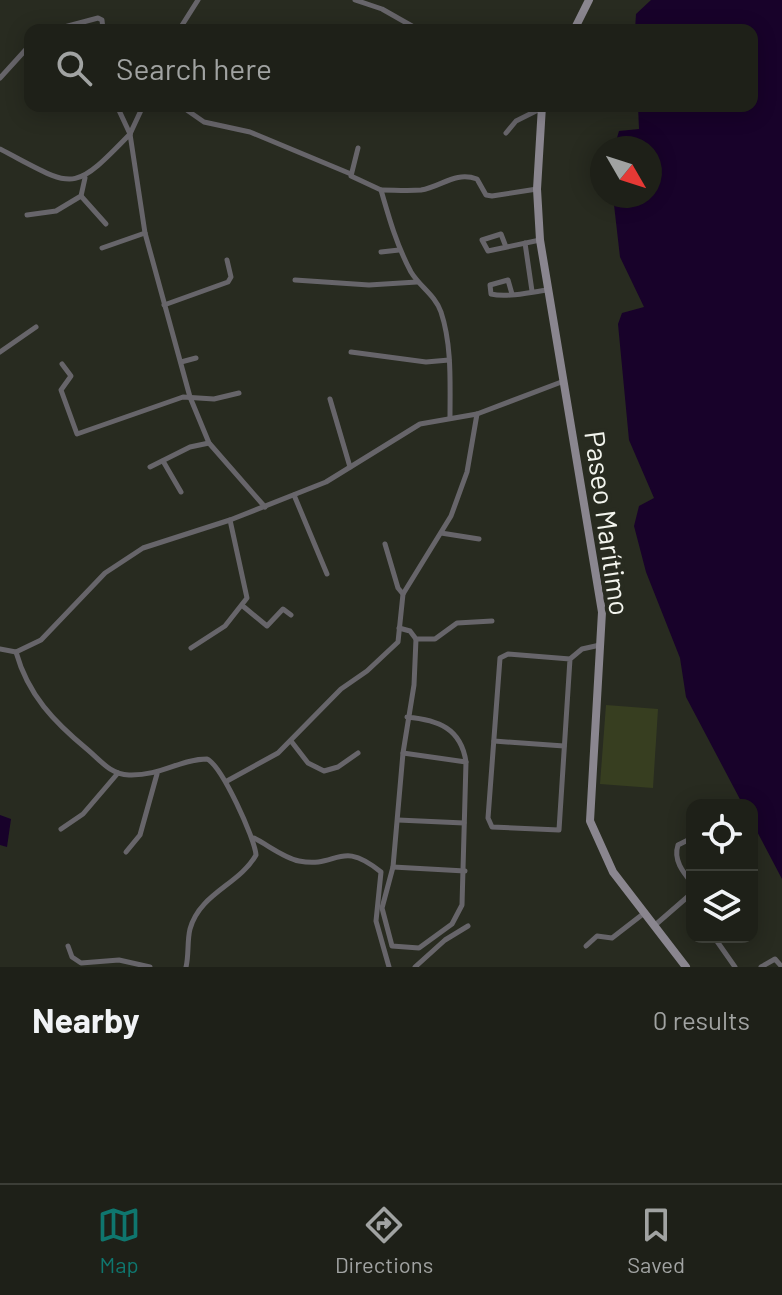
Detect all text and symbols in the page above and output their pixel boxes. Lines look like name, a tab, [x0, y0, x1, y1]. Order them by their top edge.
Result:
search box	[24, 24, 758, 112]
icon: search	[52, 46, 96, 90]
text: Search here	[116, 50, 272, 86]
north arrow	[590, 136, 662, 208]
street label: Paseo Marítimo	[578, 429, 638, 617]
map controls	[686, 799, 758, 943]
button: locate	[686, 799, 758, 871]
button: layers	[686, 871, 758, 943]
text: Nearby	[32, 999, 140, 1040]
text: 0 results	[653, 1004, 750, 1035]
tab: Map	[97, 1203, 141, 1277]
tab: Directions	[335, 1203, 433, 1277]
tab: Saved	[627, 1203, 685, 1277]

